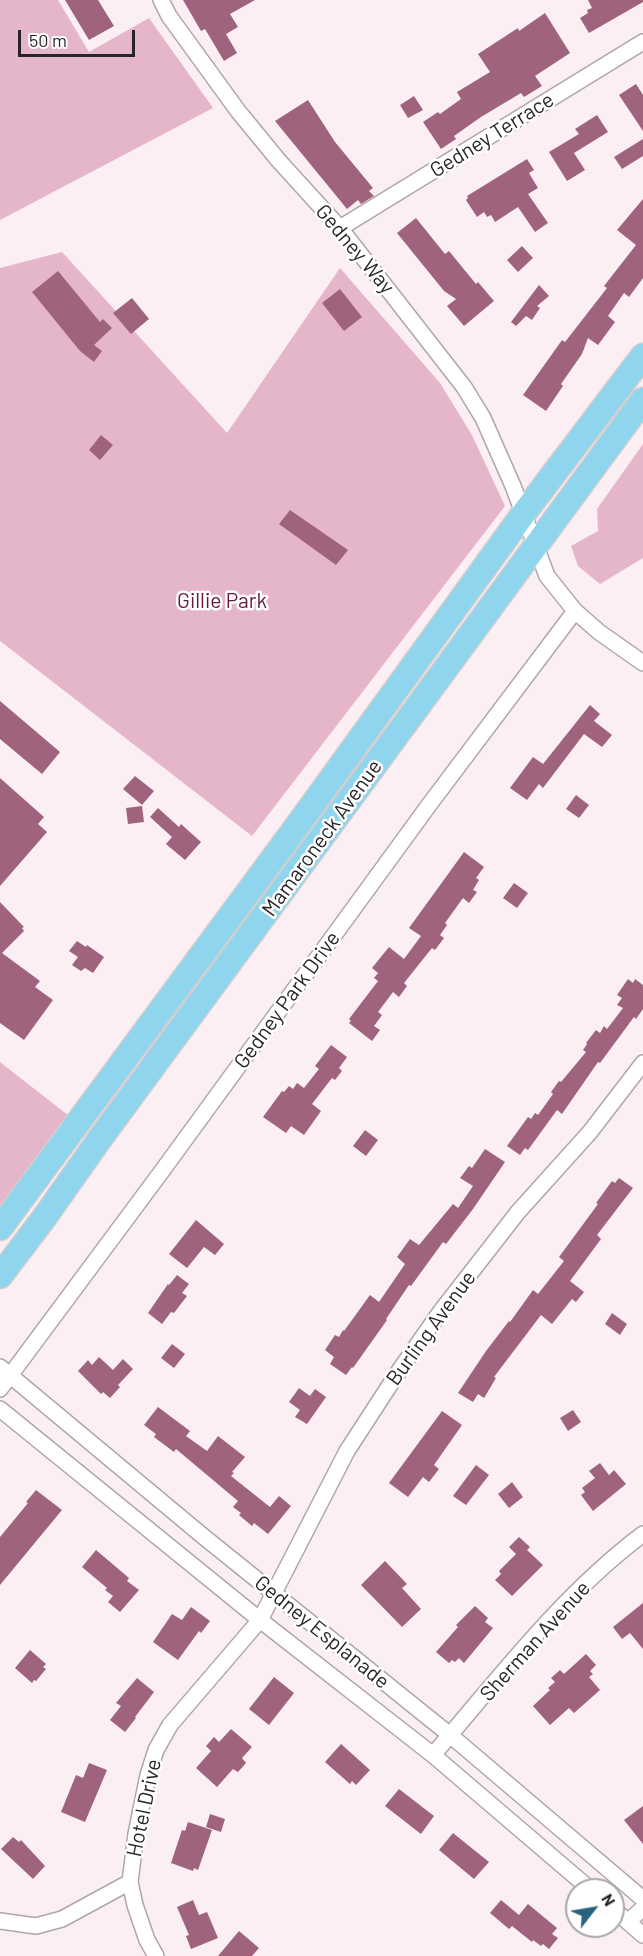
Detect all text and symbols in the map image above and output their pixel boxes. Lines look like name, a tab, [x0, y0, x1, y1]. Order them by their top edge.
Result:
scale bar	[21, 18, 138, 56]
text: 50 m	[29, 29, 67, 51]
street label: Gedney Terrace	[425, 87, 559, 183]
street label: Gedney Way	[310, 199, 400, 299]
park label: Gillie Park	[177, 588, 267, 614]
street label: Mamaroneck Avenue	[257, 755, 387, 921]
street label: Gedney Park Drive	[229, 926, 345, 1074]
street label: Burling Avenue	[381, 1266, 481, 1390]
street label: Gedney Esplanade	[250, 1570, 394, 1694]
street label: Sherman Avenue	[475, 1576, 595, 1706]
street label: Hotel Drive	[121, 1757, 167, 1859]
north arrow	[565, 1878, 625, 1938]
text: N	[598, 1890, 620, 1909]

